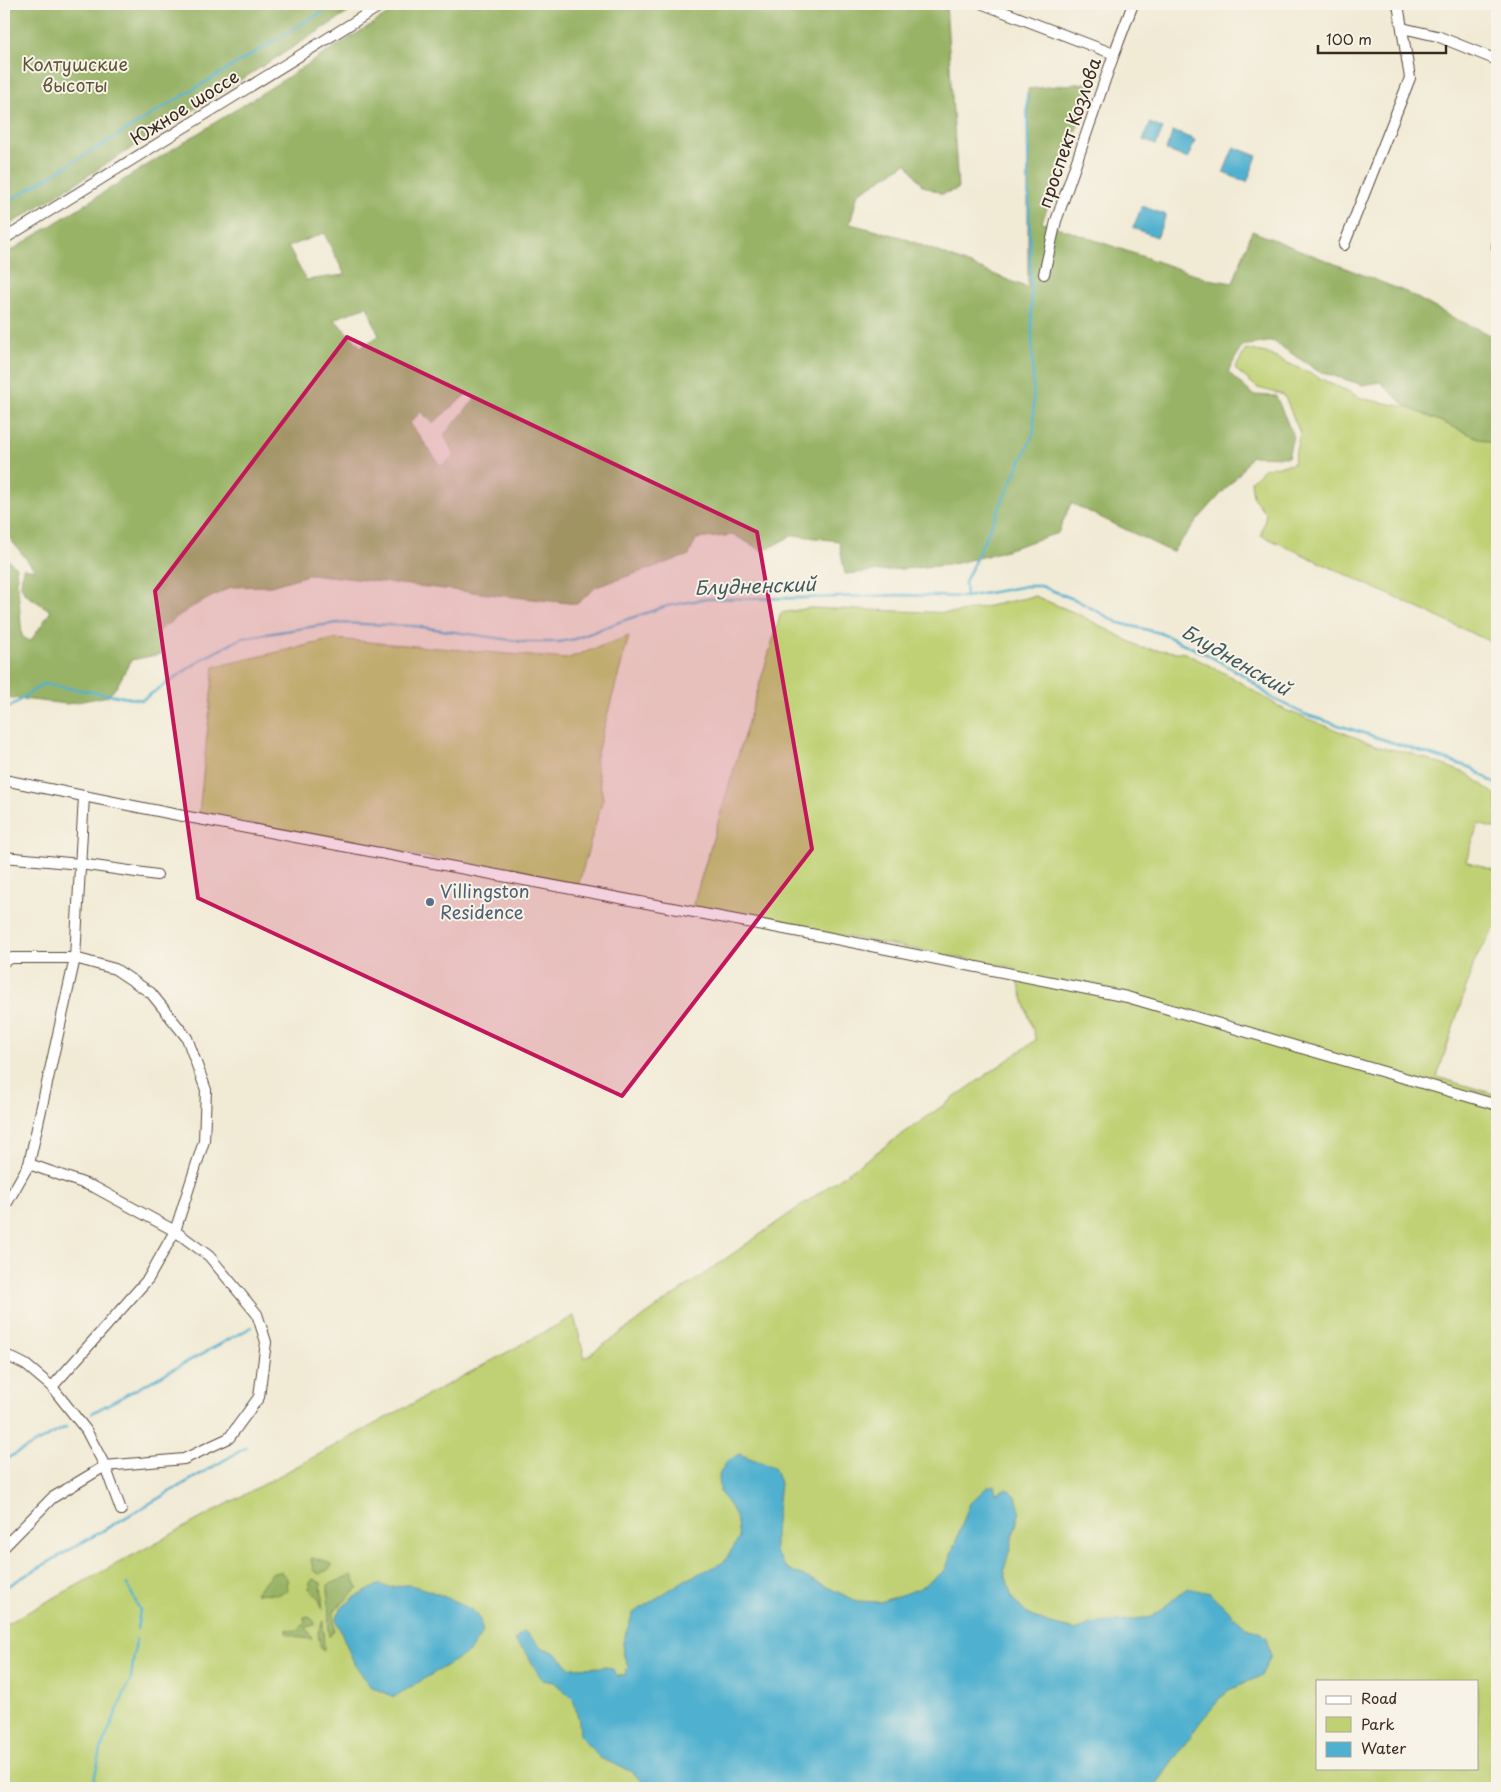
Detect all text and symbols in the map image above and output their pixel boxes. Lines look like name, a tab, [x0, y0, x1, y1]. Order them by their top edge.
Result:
scale bar	[1318, 22, 1446, 54]
text: 100 m	[1326, 27, 1372, 50]
park label: Колтушские высоты	[22, 50, 128, 98]
street label: проспект Козлова	[1030, 53, 1107, 211]
street label: Южное шоссе	[125, 62, 244, 151]
water label: Блудненский	[694, 569, 819, 601]
water label: Блудненский	[1177, 617, 1298, 703]
place label: Villingston Residence	[440, 877, 530, 925]
marker: Villingston Residence	[424, 896, 436, 908]
legend	[1316, 1680, 1478, 1770]
text: Road	[1361, 1686, 1397, 1709]
text: Park	[1361, 1712, 1395, 1735]
text: Water	[1361, 1736, 1406, 1759]

